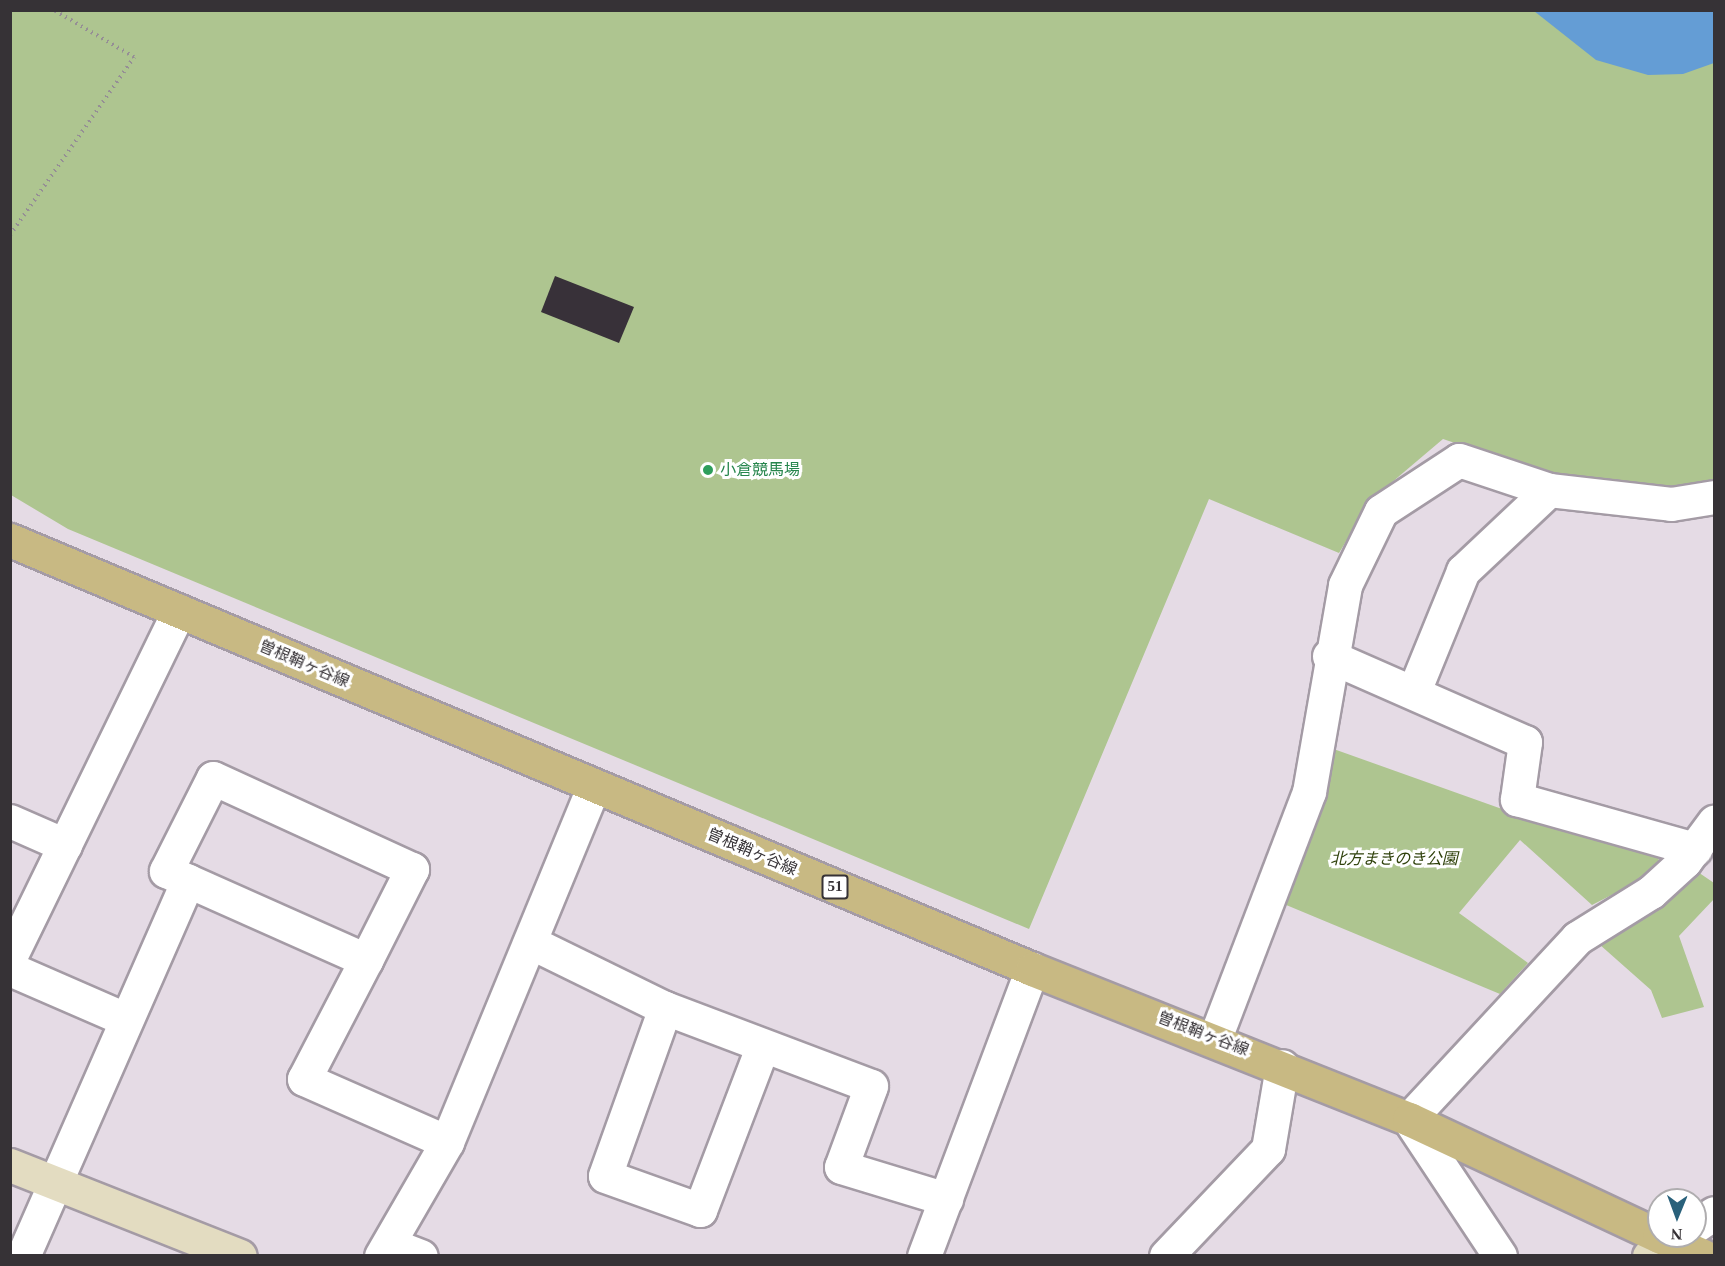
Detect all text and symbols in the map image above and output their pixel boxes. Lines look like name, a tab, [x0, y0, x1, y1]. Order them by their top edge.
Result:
place label: 小倉競馬場	[720, 460, 800, 480]
marker: 小倉競馬場	[701, 463, 715, 477]
street label: 曽根鞘ヶ谷線	[256, 636, 352, 692]
street label: 曽根鞘ヶ谷線	[704, 824, 800, 880]
park label: 北方まきのき公園	[1330, 849, 1458, 869]
road number: 51	[822, 875, 848, 899]
street label: 曽根鞘ヶ谷線	[1155, 1008, 1251, 1060]
north arrow	[1647, 1188, 1707, 1248]
text: N	[1671, 1226, 1683, 1243]

